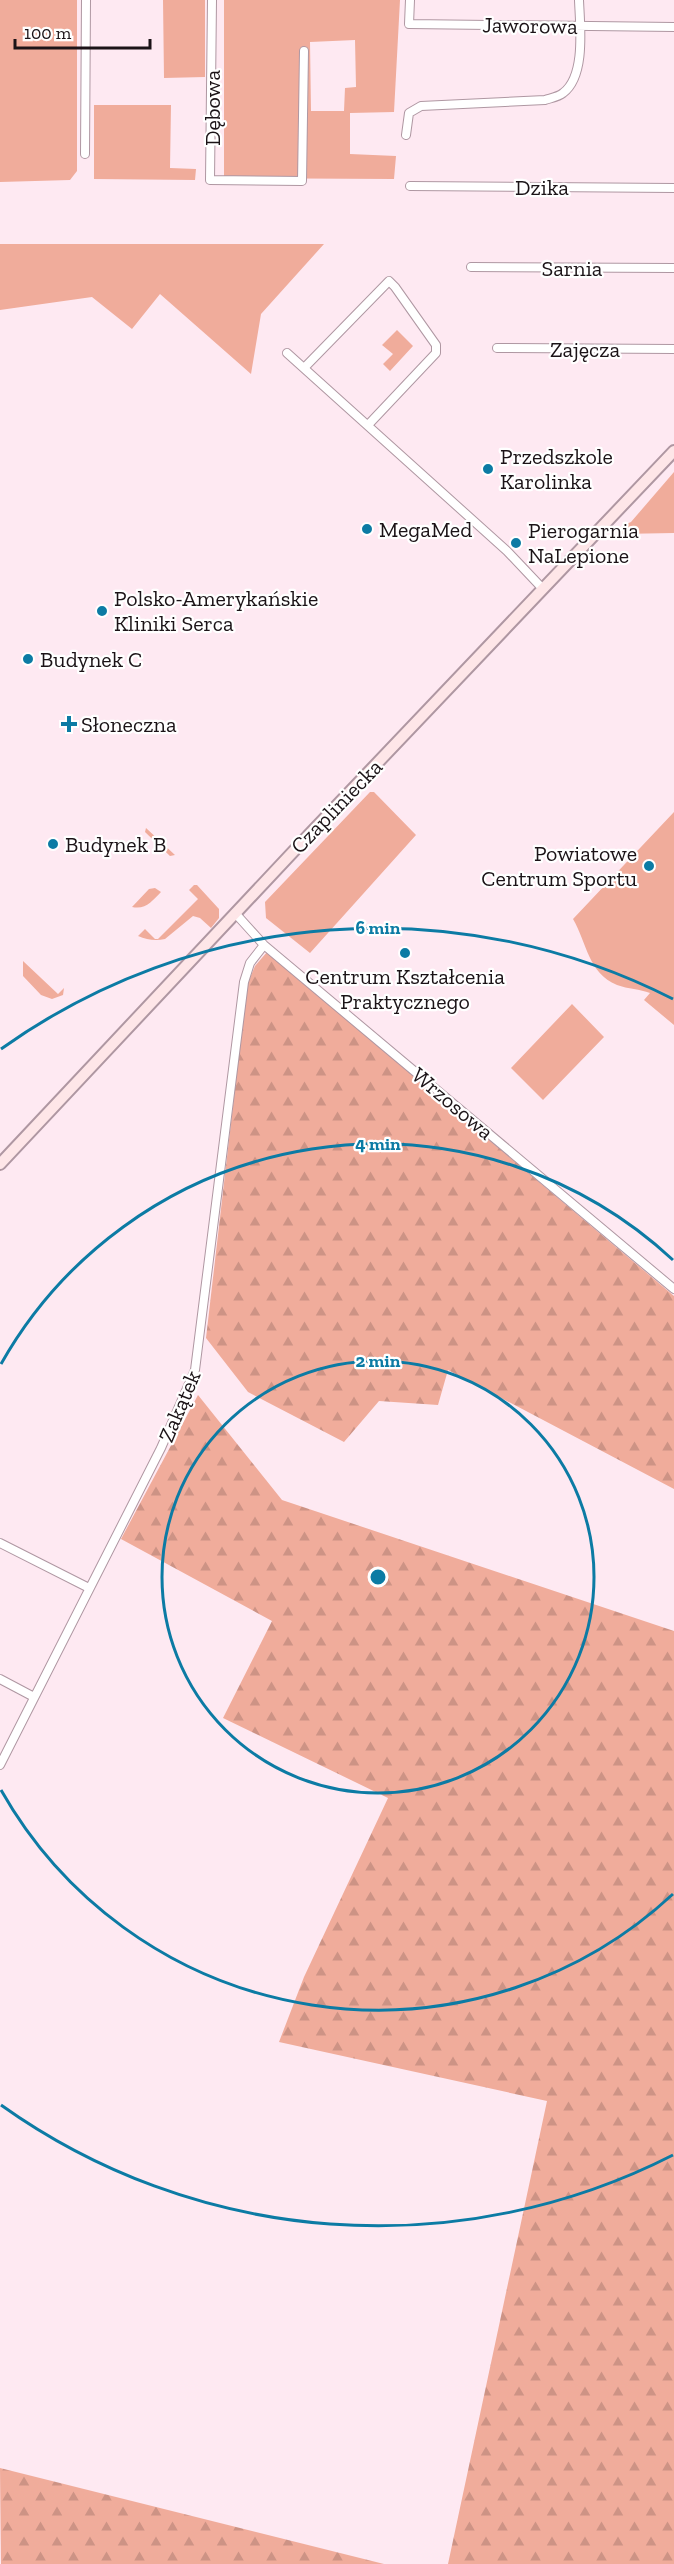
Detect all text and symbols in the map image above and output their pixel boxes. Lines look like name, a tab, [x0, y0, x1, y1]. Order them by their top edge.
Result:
street label: Jaworowa	[482, 11, 578, 40]
scale bar	[15, 12, 150, 50]
text: 100 m	[24, 22, 72, 44]
street label: Dębowa	[199, 70, 226, 146]
street label: Dzika	[515, 174, 569, 201]
street label: Sarnia	[542, 255, 603, 282]
street label: Zajęcza	[550, 336, 620, 363]
place label: Przedszkole Karolinka	[500, 443, 613, 495]
marker: Przedszkole Karolinka	[481, 462, 495, 476]
place label: MegaMed	[379, 516, 472, 543]
place label: Pierogarnia NaLepione	[528, 517, 639, 569]
marker: MegaMed	[360, 522, 374, 536]
marker: Pierogarnia NaLepione	[509, 536, 523, 550]
place label: Polsko-Amerykańskie Kliniki Serca	[114, 585, 318, 637]
marker: Polsko-Amerykańskie Kliniki Serca	[95, 604, 109, 618]
place label: Budynek C	[40, 646, 142, 673]
marker: Budynek C	[21, 652, 35, 666]
place label: Słoneczna	[81, 711, 177, 738]
marker: Słoneczna	[62, 717, 76, 731]
street label: Czapliniecka	[285, 753, 388, 859]
place label: Budynek B	[65, 831, 166, 858]
marker: Budynek B	[46, 837, 60, 851]
place label: Powiatowe Centrum Sportu	[481, 840, 638, 892]
marker: Powiatowe Centrum Sportu	[642, 859, 656, 873]
text: 6 min	[356, 917, 401, 939]
marker: Centrum Kształcenia Praktycznego	[398, 946, 412, 960]
place label: Centrum Kształcenia Praktycznego	[305, 963, 505, 1015]
street label: Wrzosowa	[406, 1061, 499, 1146]
text: 4 min	[355, 1133, 401, 1155]
text: 2 min	[356, 1350, 401, 1372]
street label: Zakątek	[152, 1366, 207, 1446]
centre of rings	[368, 1567, 388, 1587]

